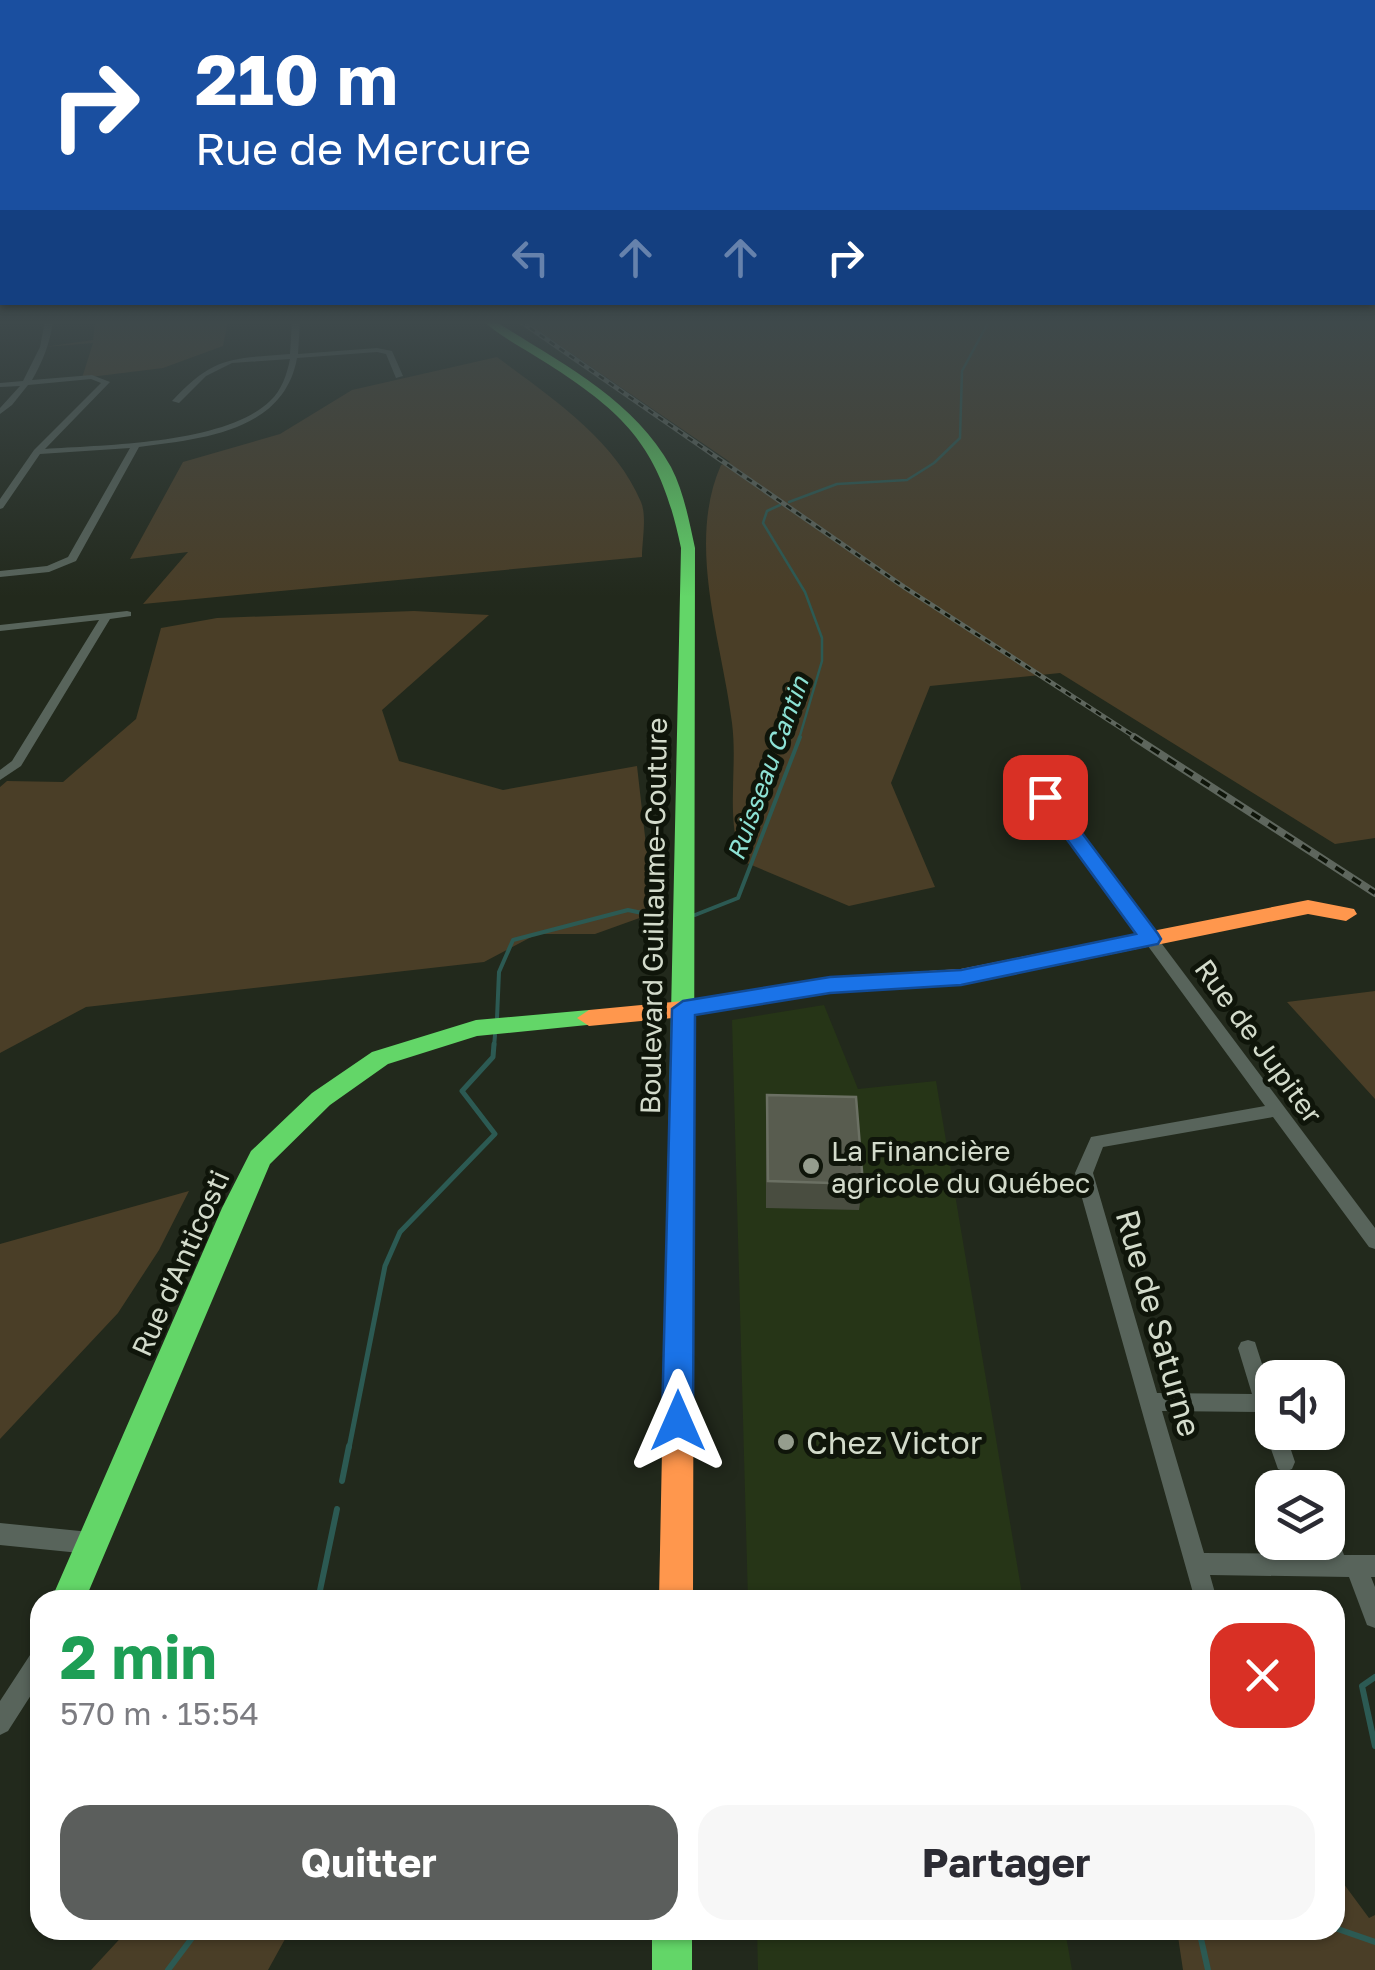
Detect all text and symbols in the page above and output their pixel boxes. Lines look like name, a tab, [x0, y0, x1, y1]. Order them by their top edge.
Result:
text: 210 m	[195, 36, 398, 120]
icon: right	[30, 40, 160, 170]
text: Rue de Mercure	[195, 121, 531, 175]
icon: left	[503, 230, 558, 285]
icon: ahead	[608, 230, 663, 285]
icon: ahead	[713, 230, 768, 285]
icon: right	[818, 230, 873, 285]
water label: Ruisseau Cantin	[719, 670, 815, 864]
street label: Boulevard Guillaume-Couture	[633, 717, 673, 1115]
pin	[1003, 755, 1088, 840]
icon: arrive	[1018, 770, 1073, 825]
street label: Rue de Jupiter	[1188, 953, 1330, 1130]
place label: La Financière agricole du Québec	[831, 1134, 1090, 1199]
marker: La Financière agricole du Québec	[800, 1155, 822, 1177]
street label: Rue d'Anticosti	[124, 1165, 236, 1361]
street label: Rue de Saturne	[1108, 1205, 1210, 1441]
map controls	[1255, 1360, 1345, 1560]
button: sound	[1255, 1360, 1345, 1450]
position arrow	[626, 1369, 730, 1473]
place label: Chez Victor	[806, 1423, 982, 1461]
marker: Chez Victor	[775, 1431, 797, 1453]
button: layers	[1255, 1470, 1345, 1560]
text: 2 min	[60, 1620, 217, 1692]
button: close	[1210, 1623, 1315, 1728]
text: 570 m · 15:54	[60, 1694, 259, 1732]
button: Quitter	[60, 1805, 678, 1920]
button: Partager	[698, 1805, 1315, 1920]

